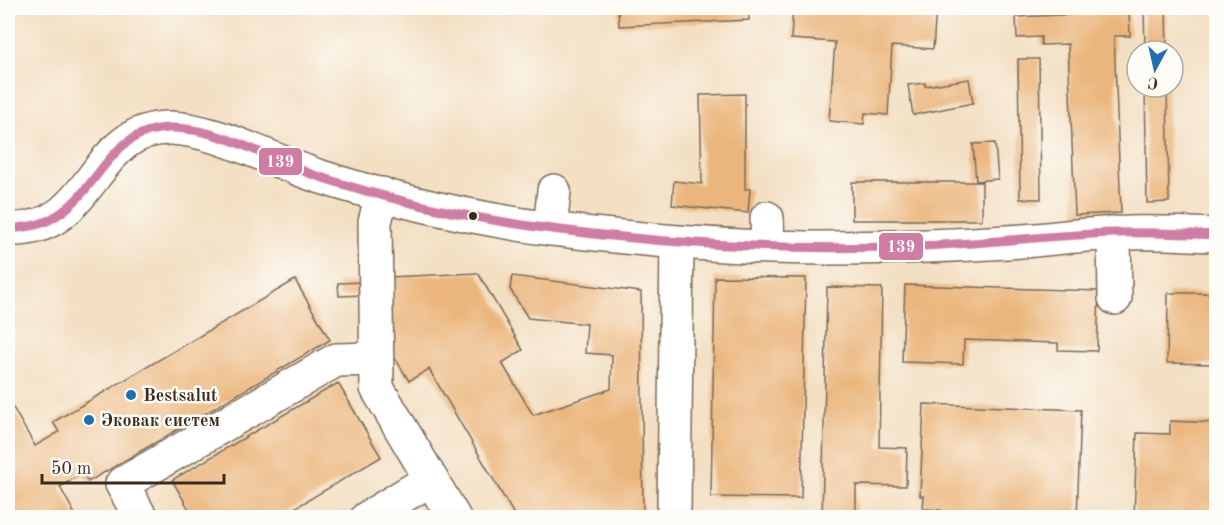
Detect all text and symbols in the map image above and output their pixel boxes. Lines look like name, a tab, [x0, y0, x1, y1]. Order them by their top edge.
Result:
north arrow	[1125, 39, 1185, 99]
text: С	[1147, 73, 1160, 91]
line badge: 139	[258, 147, 303, 176]
text: 139	[266, 155, 294, 171]
unlabelled marker	[467, 210, 479, 222]
line badge: 139	[878, 232, 924, 261]
text: 139	[887, 240, 915, 256]
place label: Bestsalut	[143, 387, 218, 405]
marker: Bestsalut	[124, 388, 138, 402]
place label: Эковак систем	[101, 412, 220, 430]
marker: Эковак систем	[82, 413, 96, 427]
scale bar	[42, 447, 224, 485]
text: 50 m	[51, 460, 91, 478]

